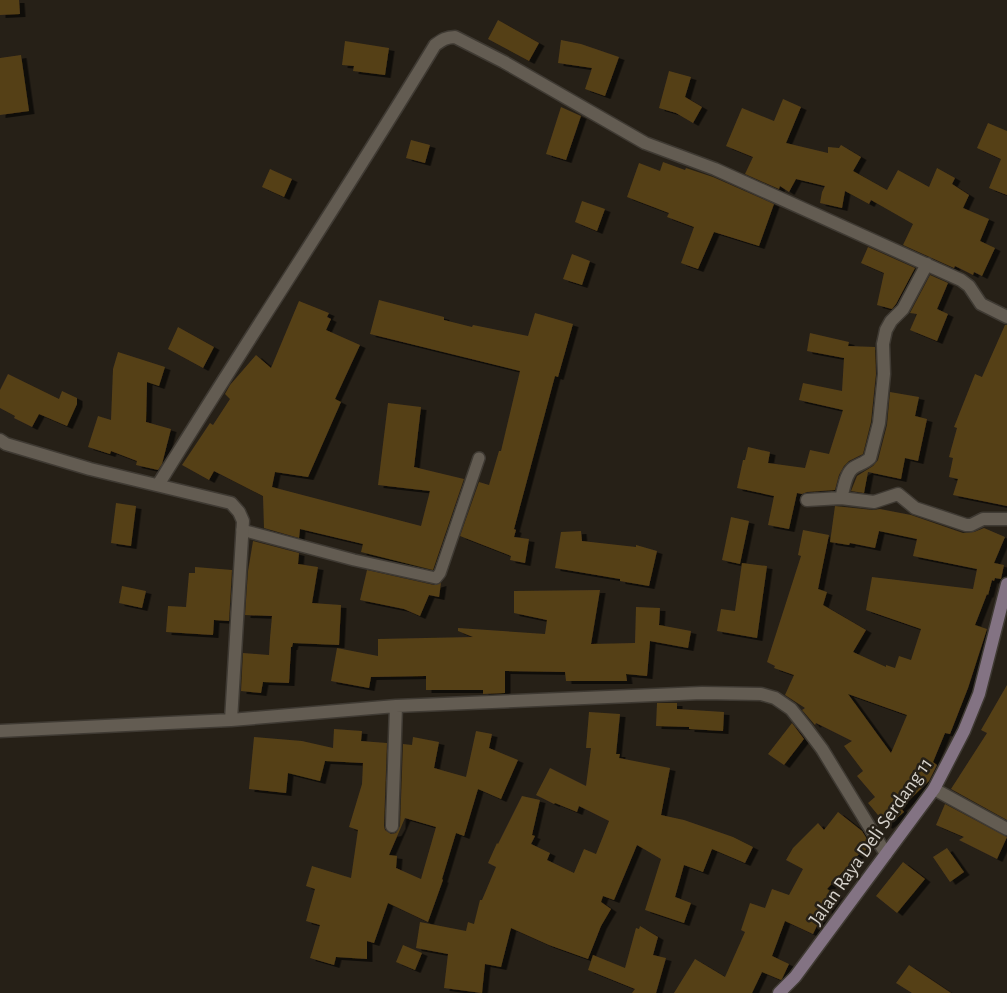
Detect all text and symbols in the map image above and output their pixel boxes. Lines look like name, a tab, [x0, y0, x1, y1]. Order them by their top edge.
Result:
street label: Jalan Raya Deli Serdang 11	[805, 754, 936, 929]

